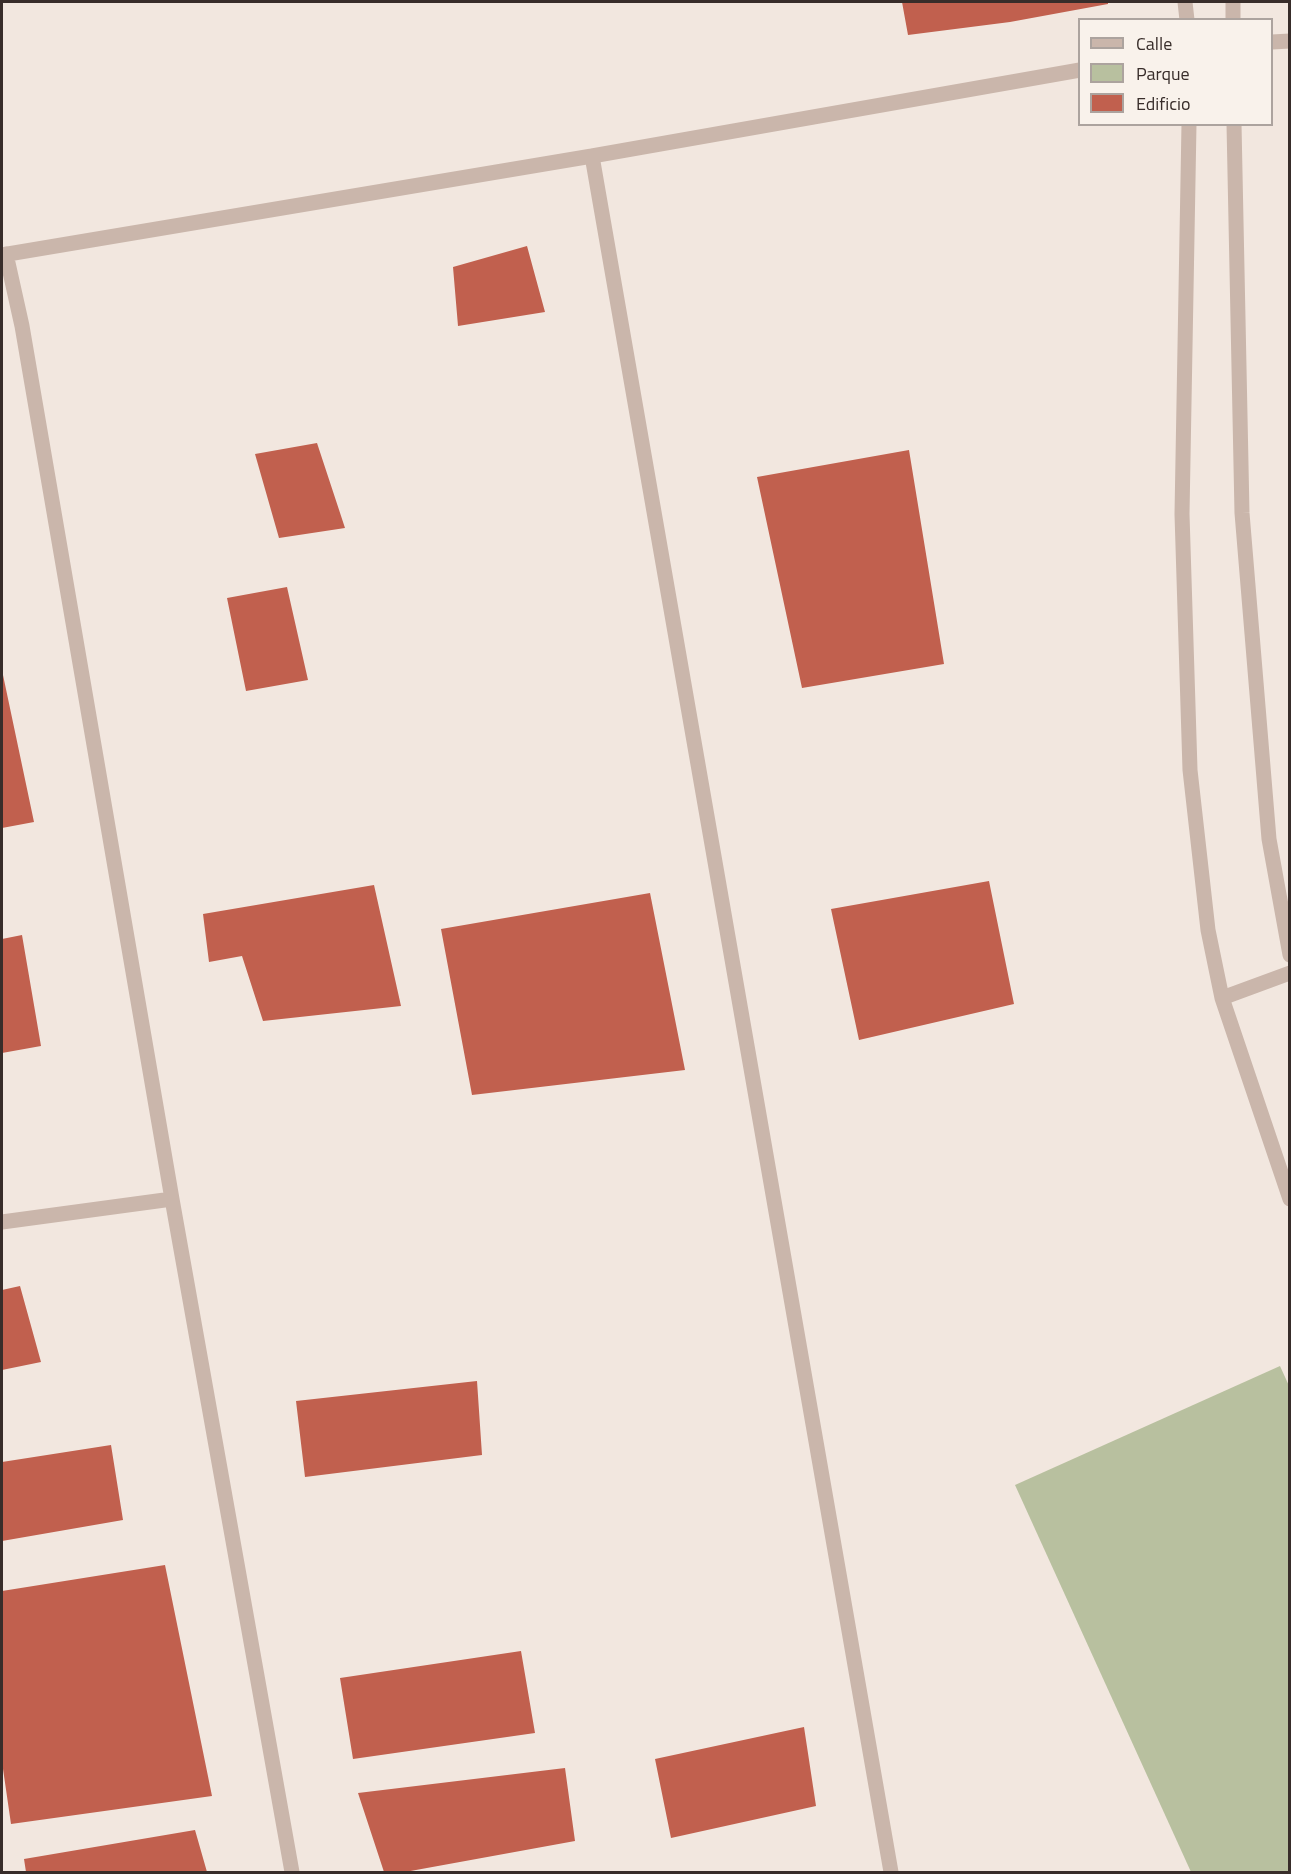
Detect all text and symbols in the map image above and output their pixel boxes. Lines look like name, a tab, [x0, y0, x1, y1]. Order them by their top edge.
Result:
legend	[1078, 18, 1273, 126]
text: Calle	[1136, 30, 1172, 57]
text: Parque	[1136, 60, 1190, 87]
text: Edificio	[1136, 90, 1190, 117]

